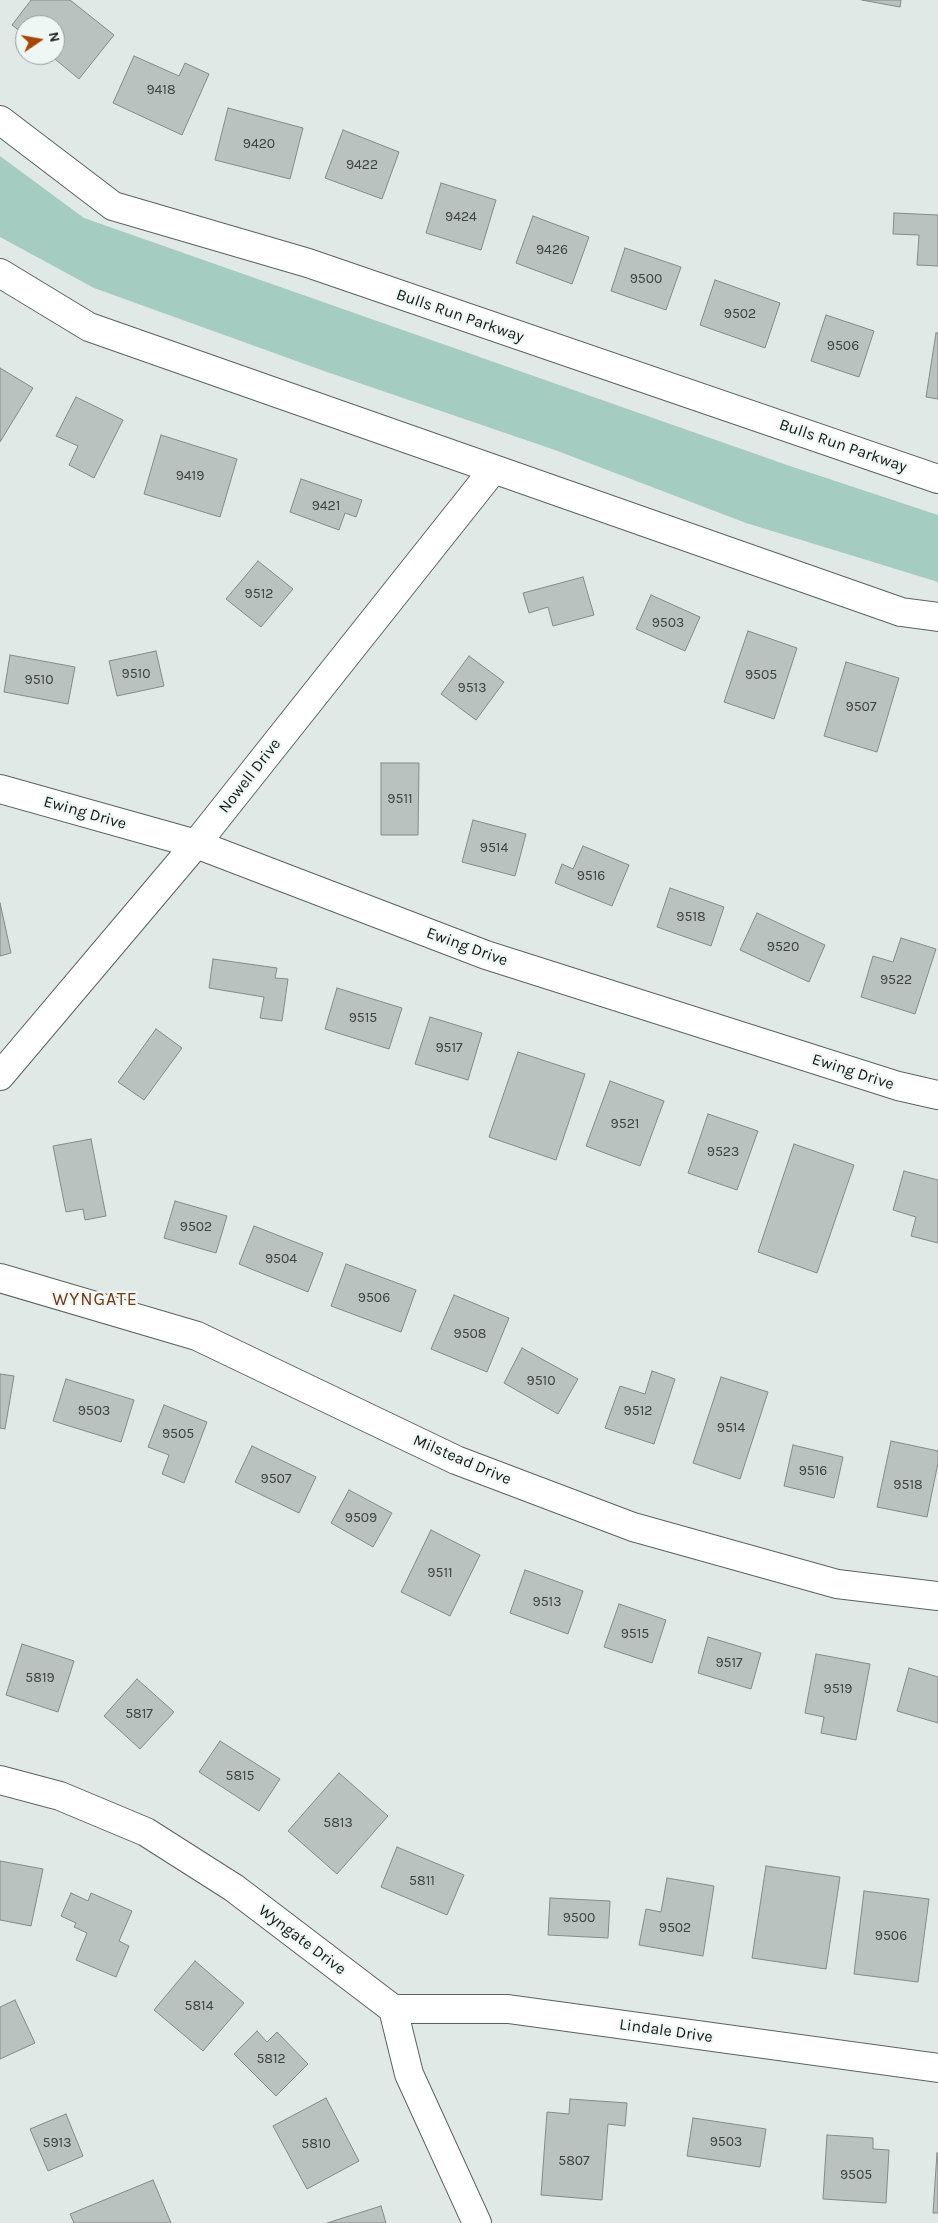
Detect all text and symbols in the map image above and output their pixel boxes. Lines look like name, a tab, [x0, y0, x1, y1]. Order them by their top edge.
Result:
north arrow	[15, 15, 65, 65]
text: N	[45, 30, 64, 44]
house number: 9418	[146, 82, 176, 98]
house number: 9420	[243, 136, 275, 152]
house number: 9422	[346, 157, 378, 173]
house number: 9424	[445, 209, 477, 225]
house number: 9426	[536, 242, 568, 258]
house number: 9500	[630, 271, 662, 287]
street label: Bulls Run Parkway	[393, 285, 527, 347]
house number: 9502	[724, 306, 756, 322]
house number: 9506	[827, 338, 859, 354]
street label: Bulls Run Parkway	[776, 415, 910, 477]
house number: 9419	[176, 468, 204, 484]
house number: 9421	[312, 498, 340, 514]
house number: 9512	[245, 586, 273, 602]
house number: 9503	[652, 615, 684, 631]
house number: 9510	[122, 666, 150, 682]
house number: 9505	[745, 667, 777, 683]
house number: 9510	[25, 672, 53, 688]
house number: 9513	[458, 680, 486, 696]
house number: 9507	[846, 699, 876, 715]
street label: Nowell Drive	[215, 735, 285, 817]
house number: 9511	[387, 791, 413, 807]
street label: Ewing Drive	[41, 792, 129, 834]
house number: 9514	[480, 840, 508, 856]
house number: 9516	[577, 868, 605, 884]
house number: 9518	[676, 909, 706, 925]
street label: Ewing Drive	[424, 923, 510, 971]
house number: 9520	[767, 939, 799, 955]
house number: 9522	[880, 972, 912, 988]
house number: 9515	[349, 1010, 377, 1026]
house number: 9517	[435, 1040, 463, 1056]
street label: Ewing Drive	[810, 1050, 896, 1094]
house number: 9521	[611, 1116, 639, 1132]
house number: 9523	[707, 1144, 739, 1160]
house number: 9502	[180, 1219, 212, 1235]
house number: 9504	[265, 1251, 297, 1267]
district label: WYNGATE	[51, 1289, 139, 1311]
house number: 9506	[358, 1290, 390, 1306]
house number: 9508	[454, 1326, 486, 1342]
house number: 9510	[527, 1373, 555, 1389]
house number: 9503	[78, 1403, 110, 1419]
house number: 9512	[624, 1403, 652, 1419]
house number: 9514	[717, 1420, 745, 1436]
house number: 9505	[162, 1426, 194, 1442]
street label: Milstead Drive	[410, 1431, 514, 1489]
house number: 9516	[799, 1463, 827, 1479]
house number: 9507	[261, 1471, 291, 1487]
house number: 9518	[893, 1477, 923, 1493]
house number: 9509	[345, 1510, 377, 1526]
house number: 9511	[427, 1565, 453, 1581]
house number: 9513	[533, 1594, 561, 1610]
house number: 9515	[621, 1626, 649, 1642]
house number: 9517	[715, 1655, 743, 1671]
house number: 5819	[25, 1670, 55, 1686]
house number: 9519	[824, 1681, 852, 1697]
house number: 5817	[125, 1706, 153, 1722]
house number: 5815	[225, 1768, 255, 1784]
house number: 5813	[323, 1815, 353, 1831]
house number: 5811	[409, 1873, 435, 1889]
street label: Wyngate Drive	[254, 1901, 350, 1979]
house number: 9500	[563, 1910, 595, 1926]
house number: 9502	[659, 1920, 691, 1936]
house number: 9506	[875, 1928, 907, 1944]
house number: 5814	[185, 1998, 213, 2014]
street label: Lindale Drive	[618, 2015, 714, 2047]
house number: 5812	[256, 2051, 286, 2067]
house number: 9503	[710, 2134, 742, 2150]
house number: 5913	[43, 2135, 71, 2151]
house number: 5810	[301, 2136, 331, 2152]
house number: 5807	[558, 2153, 590, 2169]
house number: 9505	[840, 2167, 872, 2183]

